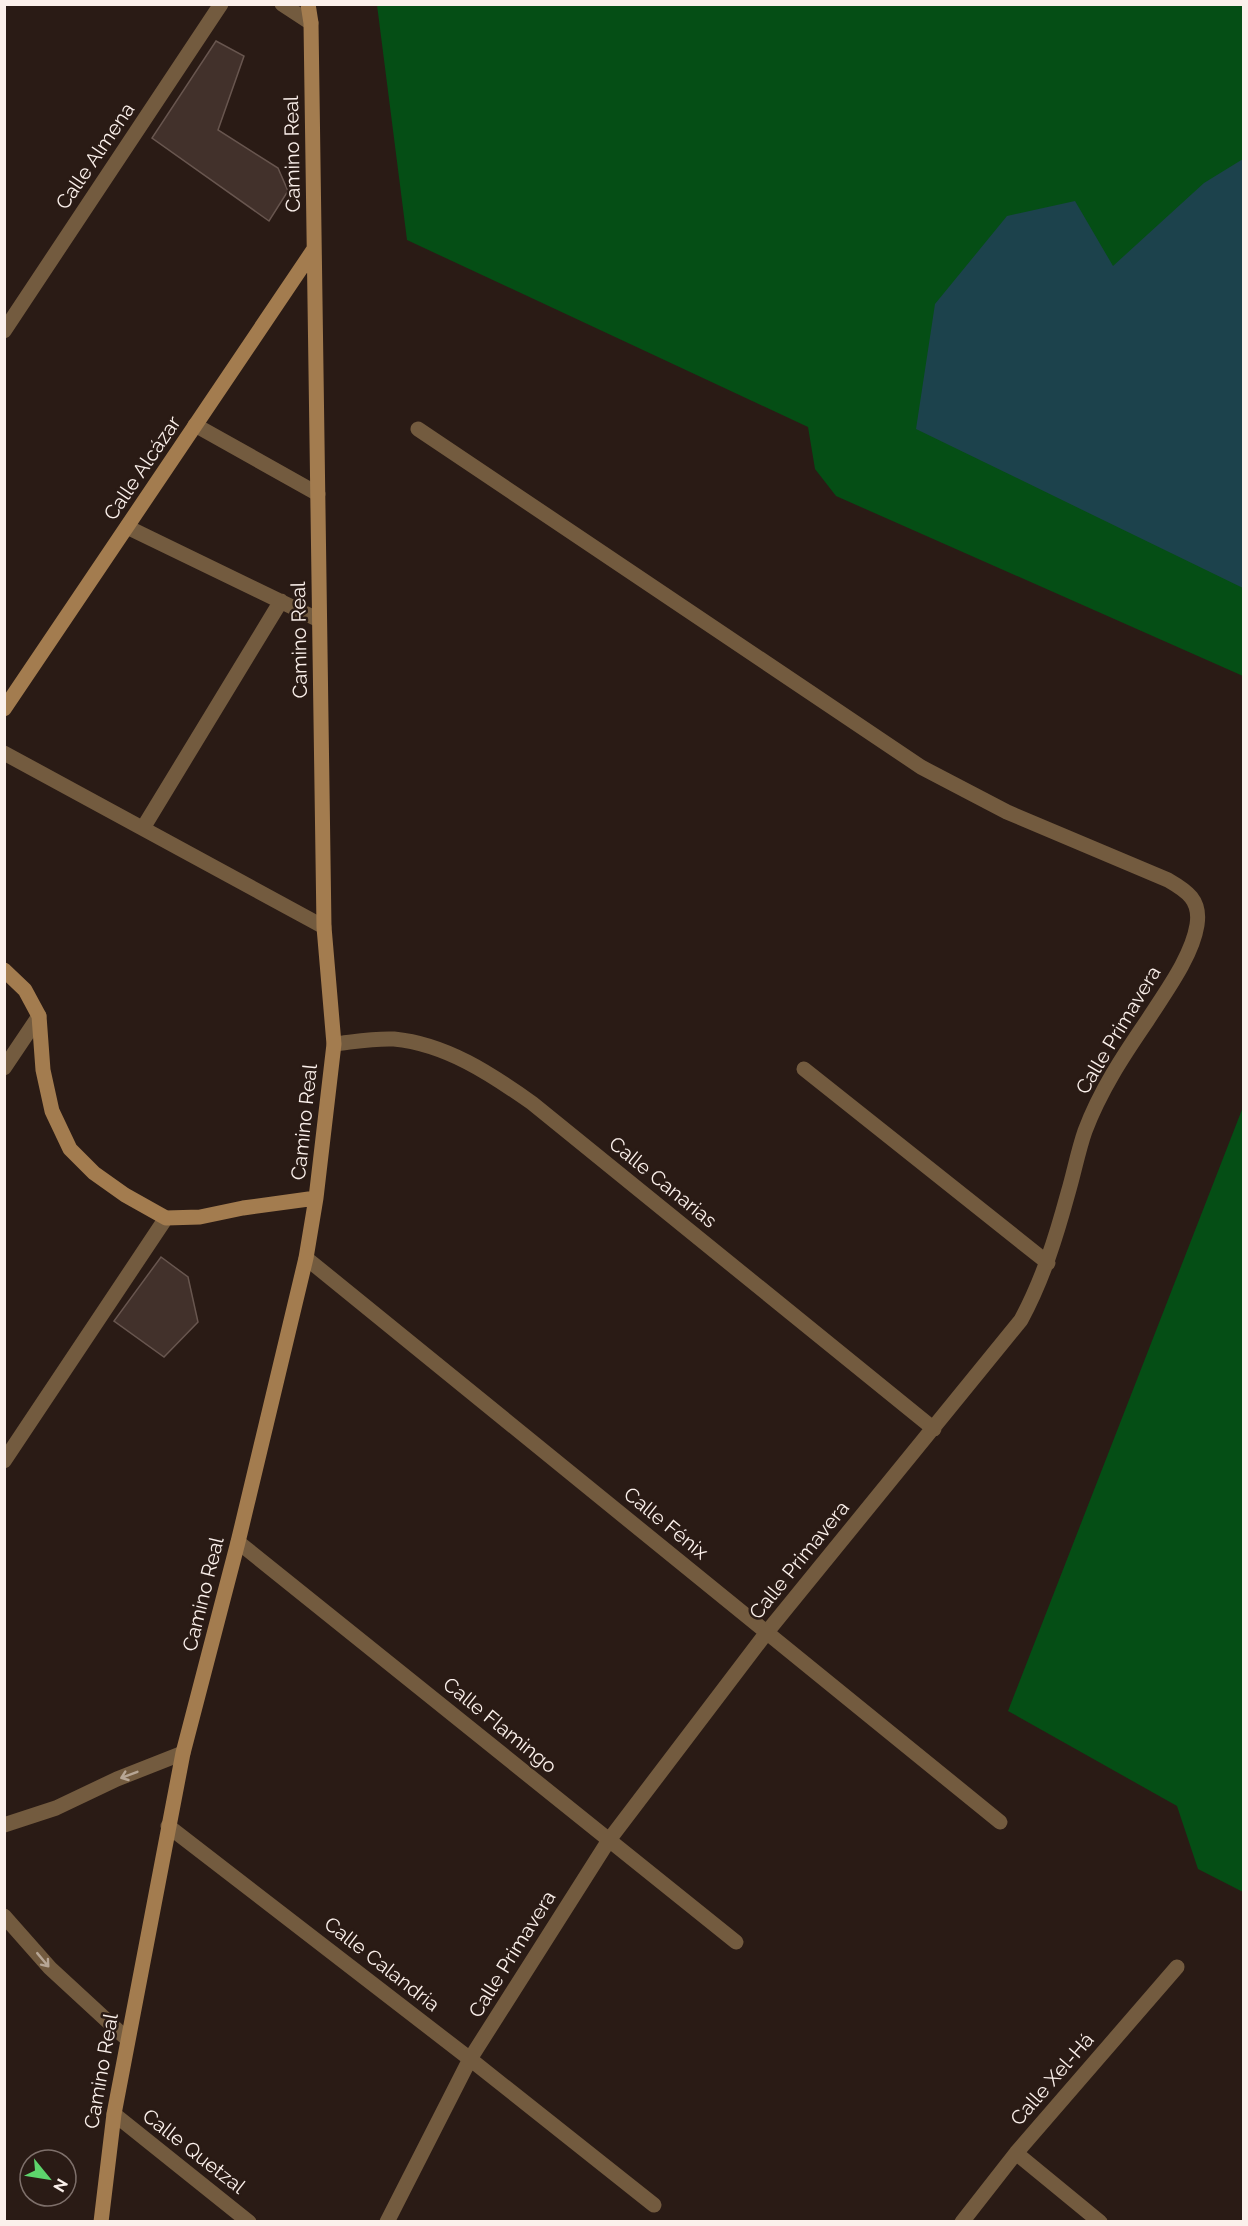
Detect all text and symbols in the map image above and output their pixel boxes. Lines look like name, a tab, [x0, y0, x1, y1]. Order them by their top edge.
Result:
street label: Camino Real	[279, 95, 305, 213]
street label: Calle Almena	[51, 98, 139, 214]
street label: Calle Alcázar	[98, 411, 186, 525]
street label: Camino Real	[286, 581, 312, 699]
street label: Calle Primavera	[1070, 962, 1166, 1098]
street label: Camino Real	[286, 1062, 322, 1181]
street label: Calle Canarias	[604, 1131, 722, 1233]
street label: Calle Fénix	[619, 1482, 713, 1564]
street label: Calle Primavera	[744, 1496, 854, 1624]
street label: Camino Real	[177, 1534, 229, 1654]
street label: Calle Flamingo	[438, 1672, 562, 1778]
one-way arrow	[120, 1770, 139, 1781]
street label: Calle Primavera	[463, 1886, 561, 2022]
street label: Calle Calandria	[320, 1912, 444, 2016]
one-way arrow	[37, 1952, 50, 1968]
street label: Camino Real	[79, 2011, 123, 2131]
street label: Calle Xel-Há	[1005, 2028, 1099, 2130]
street label: Calle Quetzal	[138, 2103, 251, 2199]
north arrow	[18, 2148, 78, 2208]
text: N	[49, 2175, 72, 2195]

